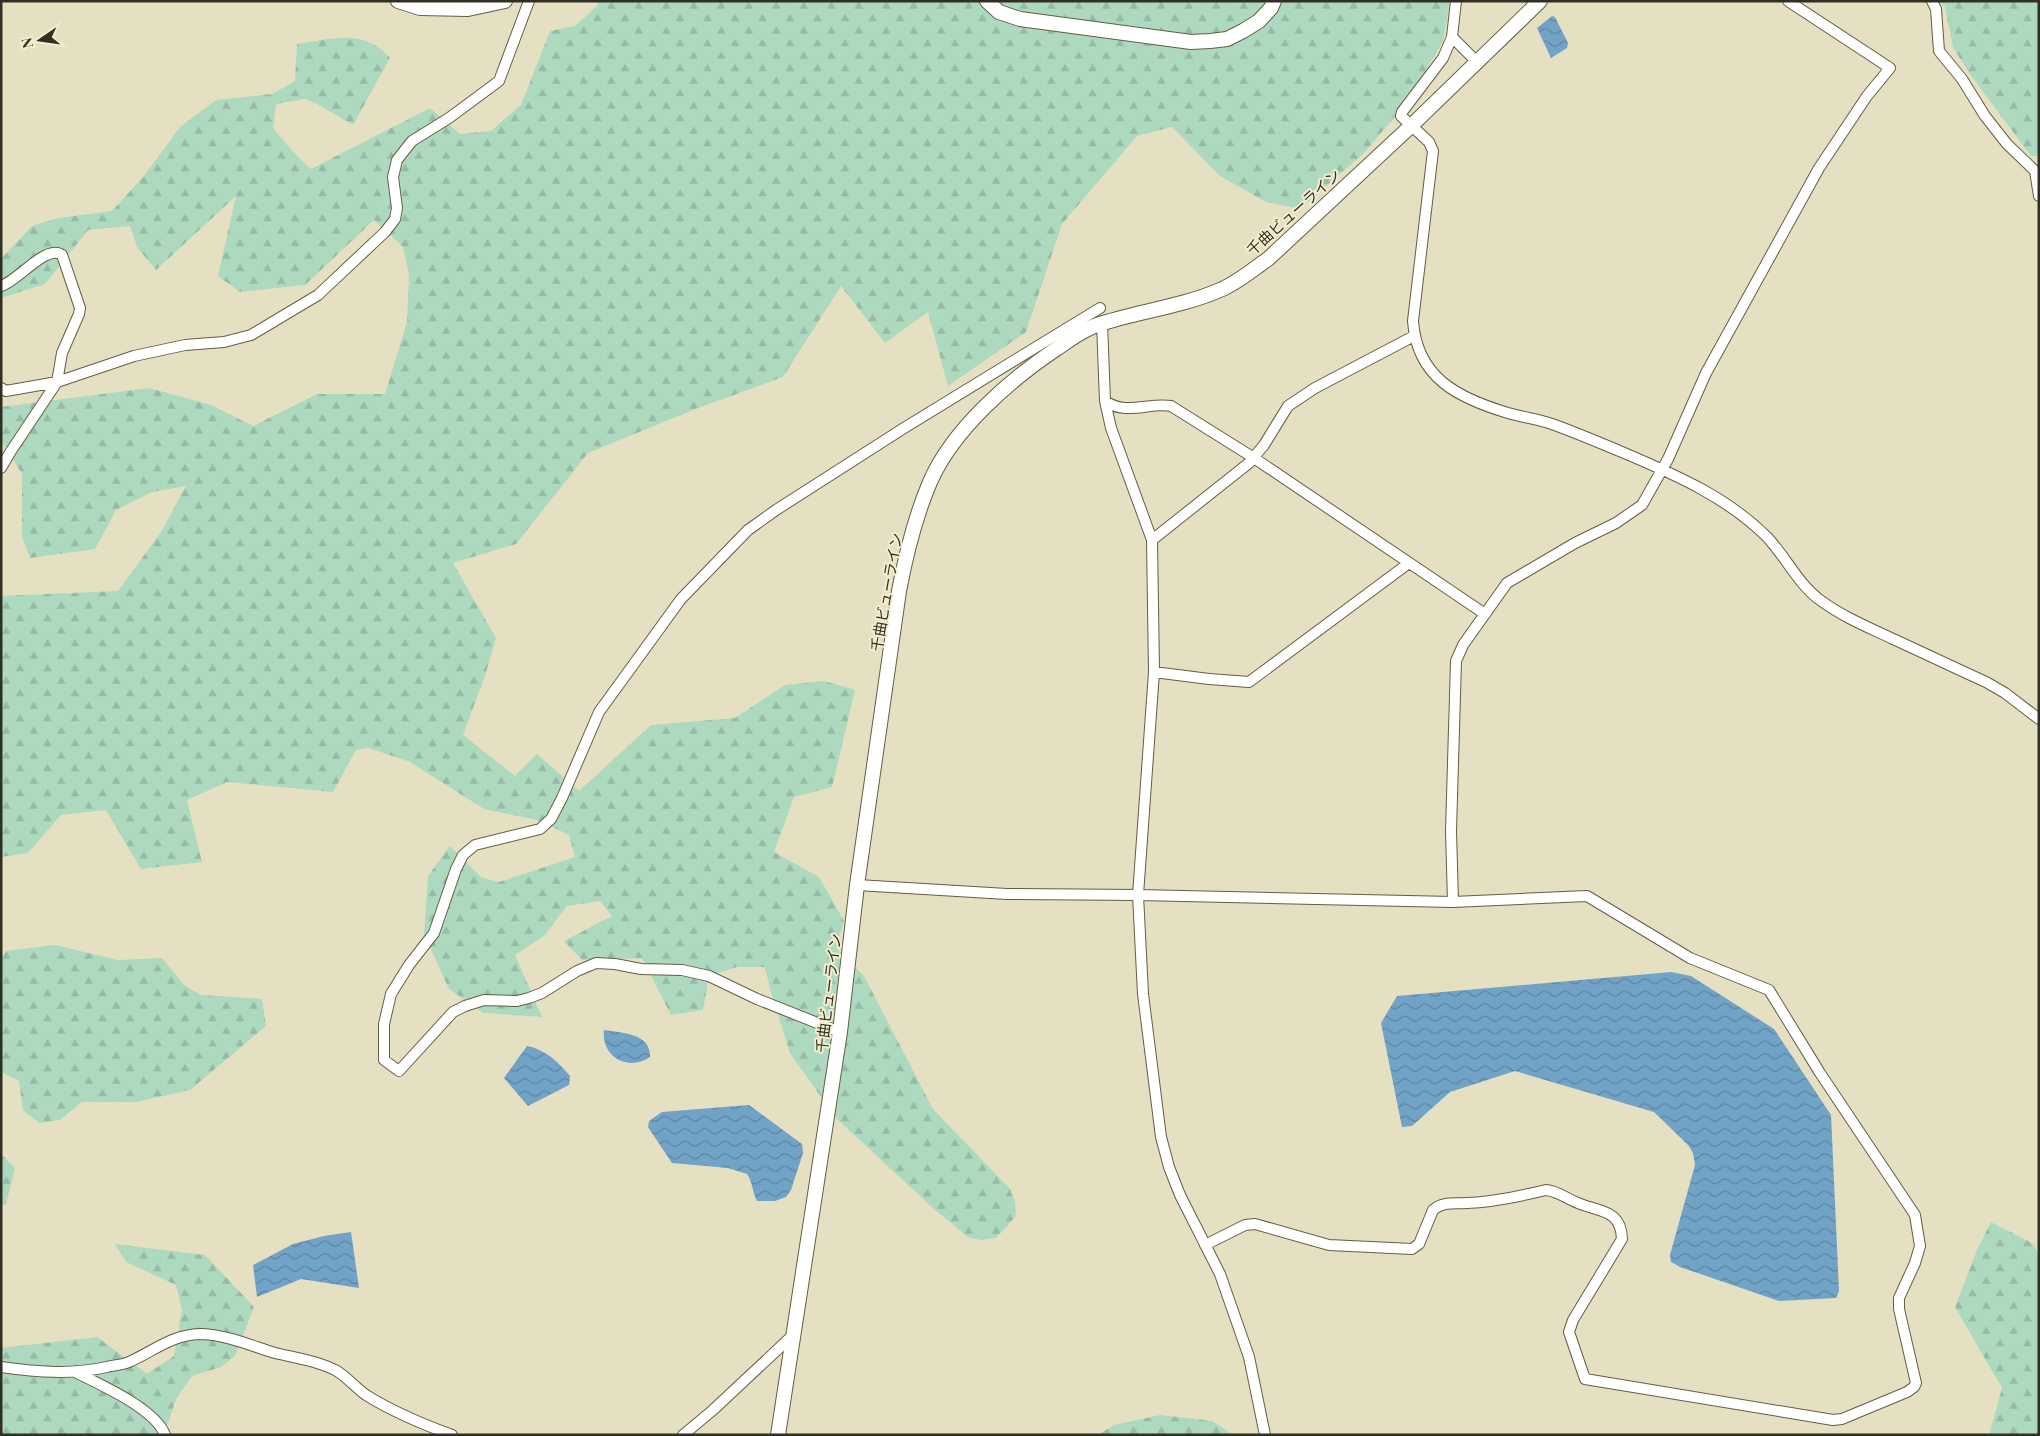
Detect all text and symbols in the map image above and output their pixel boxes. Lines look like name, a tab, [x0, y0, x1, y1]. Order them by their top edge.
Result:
north arrow	[15, 15, 65, 65]
text: N	[16, 36, 37, 50]
street label: 千曲ビューライン	[1242, 164, 1344, 260]
street label: 千曲ビューライン	[866, 531, 906, 653]
street label: 千曲ビューライン	[811, 932, 845, 1054]

